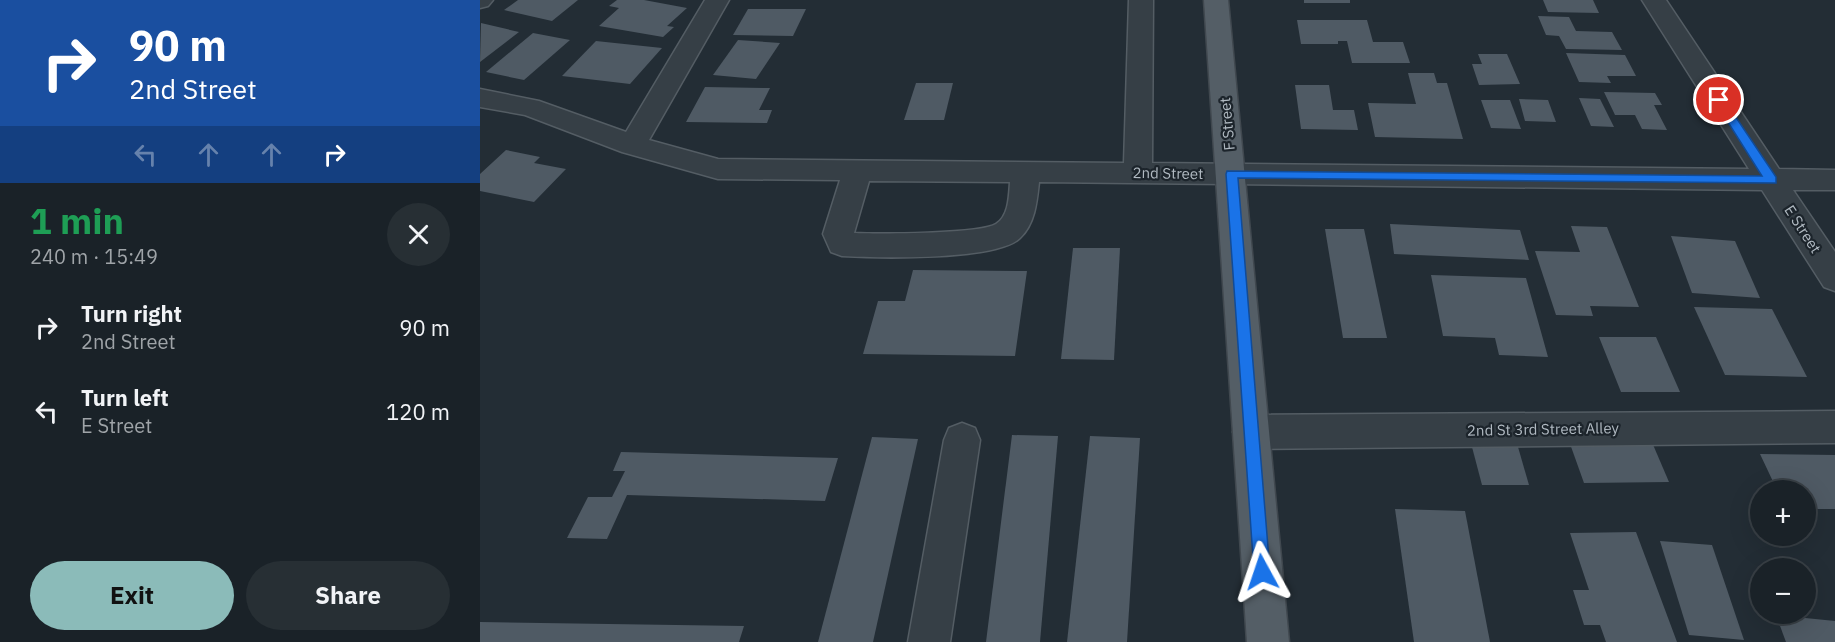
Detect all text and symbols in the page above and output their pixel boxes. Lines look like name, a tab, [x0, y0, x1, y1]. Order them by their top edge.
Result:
text: 90 m	[129, 18, 227, 73]
icon: right	[30, 24, 108, 102]
text: 2nd Street	[129, 71, 257, 106]
pin	[1693, 74, 1744, 125]
icon: arrive	[1702, 83, 1735, 116]
street label: F Street	[1215, 97, 1239, 151]
icon: left	[129, 138, 162, 171]
icon: ahead	[192, 138, 225, 171]
icon: ahead	[255, 138, 288, 171]
icon: right	[318, 138, 351, 171]
street label: 2nd Street	[1132, 163, 1204, 183]
text: 1 min	[30, 197, 124, 244]
street label: E Street	[1780, 201, 1826, 257]
button: close	[387, 203, 450, 266]
text: 240 m · 15:49	[30, 243, 158, 270]
text: Turn right	[81, 299, 182, 328]
icon: right	[30, 311, 63, 344]
text: 90 m	[399, 313, 450, 342]
text: 2nd Street	[81, 328, 176, 355]
text: Turn left	[81, 383, 169, 412]
icon: left	[30, 395, 63, 428]
text: 120 m	[386, 397, 450, 426]
text: E Street	[81, 412, 152, 439]
street label: 2nd St 3rd Street Alley	[1467, 418, 1620, 440]
map controls	[1750, 480, 1816, 624]
button: +	[1750, 480, 1816, 546]
position arrow	[1230, 540, 1294, 604]
button: −	[1750, 558, 1816, 624]
button: Exit	[30, 561, 234, 630]
button: Share	[246, 561, 450, 630]

